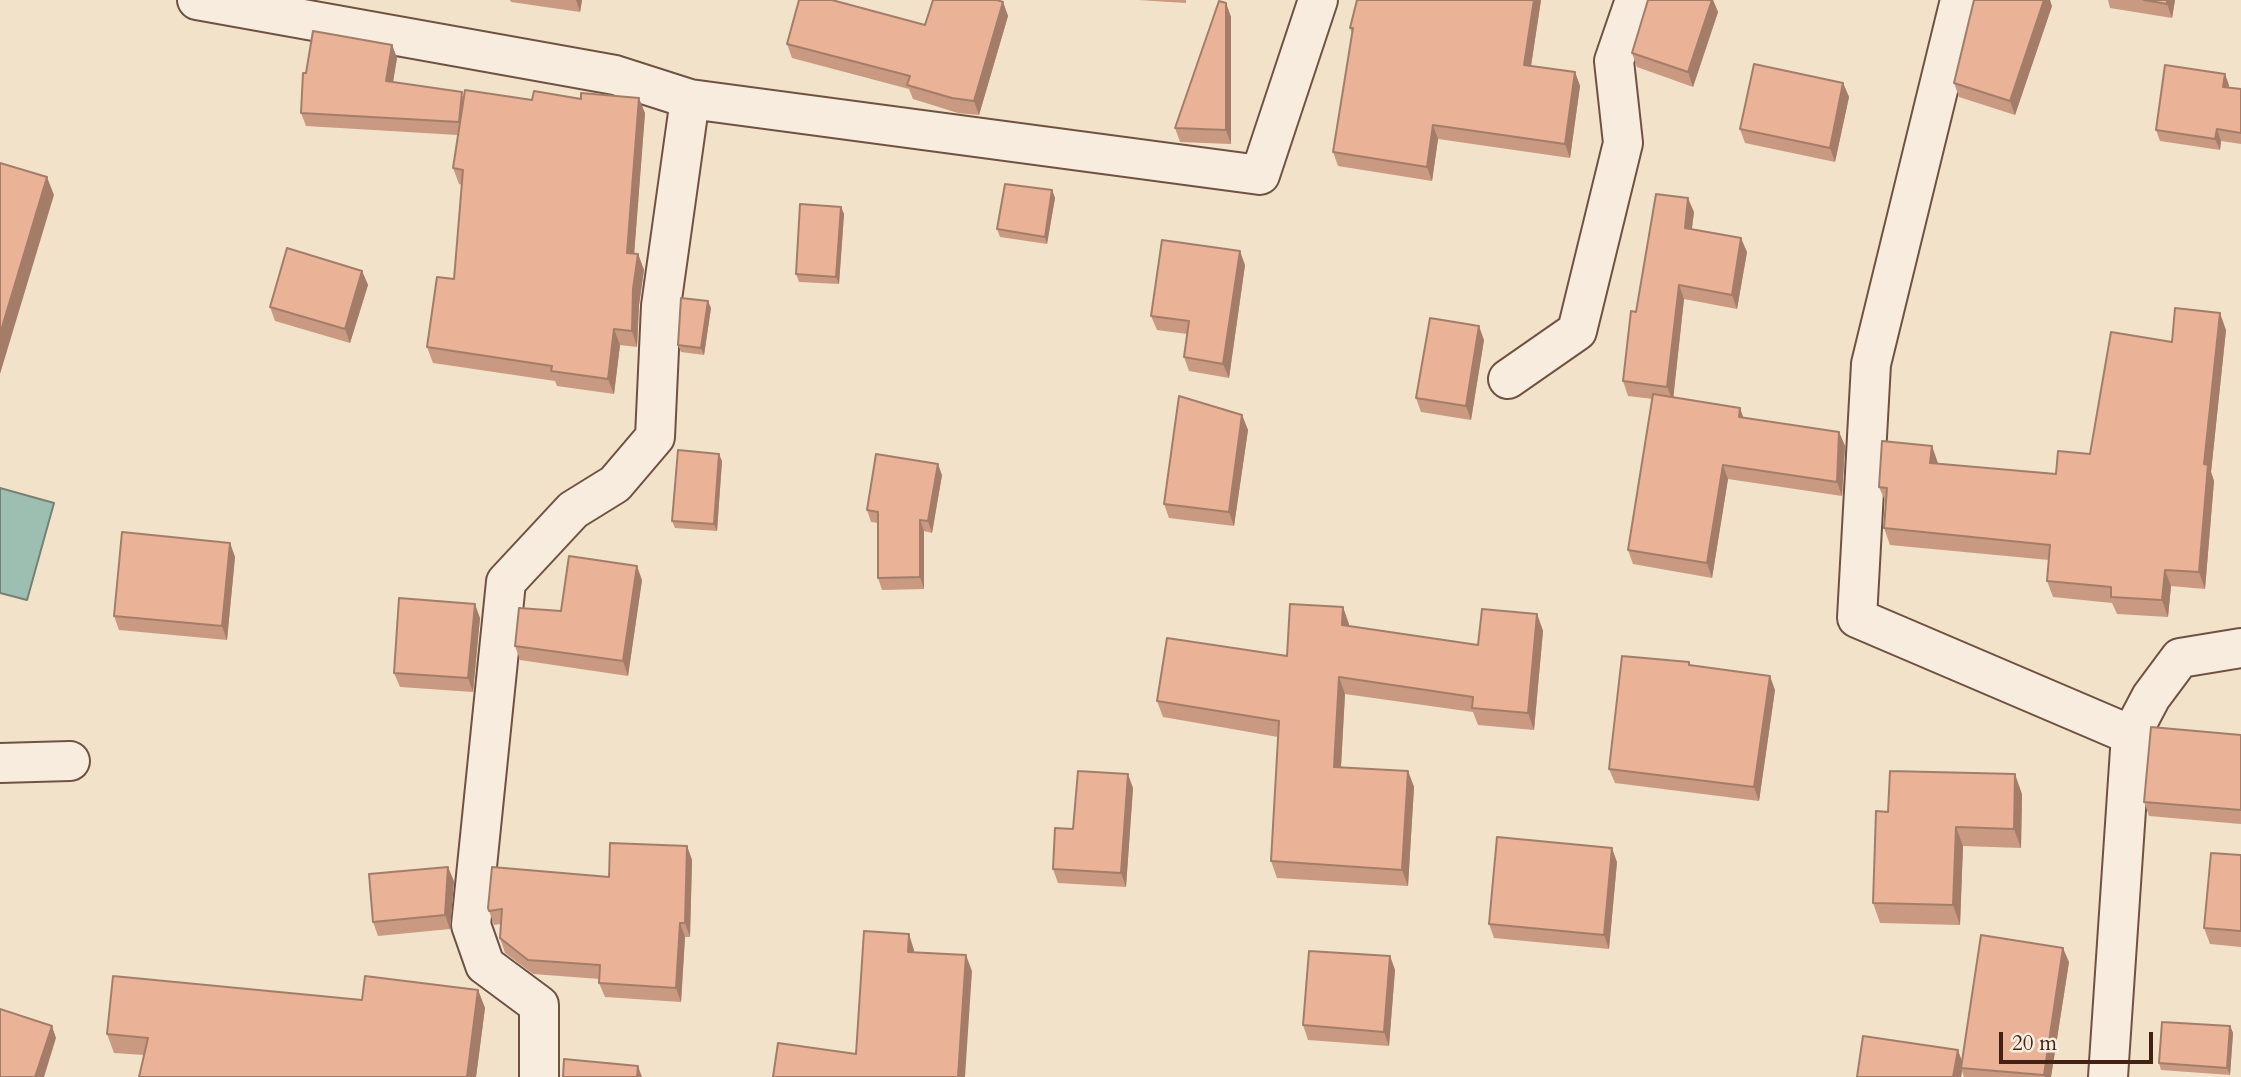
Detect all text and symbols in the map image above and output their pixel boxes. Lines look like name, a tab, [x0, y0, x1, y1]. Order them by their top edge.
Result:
scale bar	[2003, 1018, 2157, 1062]
text: 20 m	[2012, 1029, 2057, 1058]

